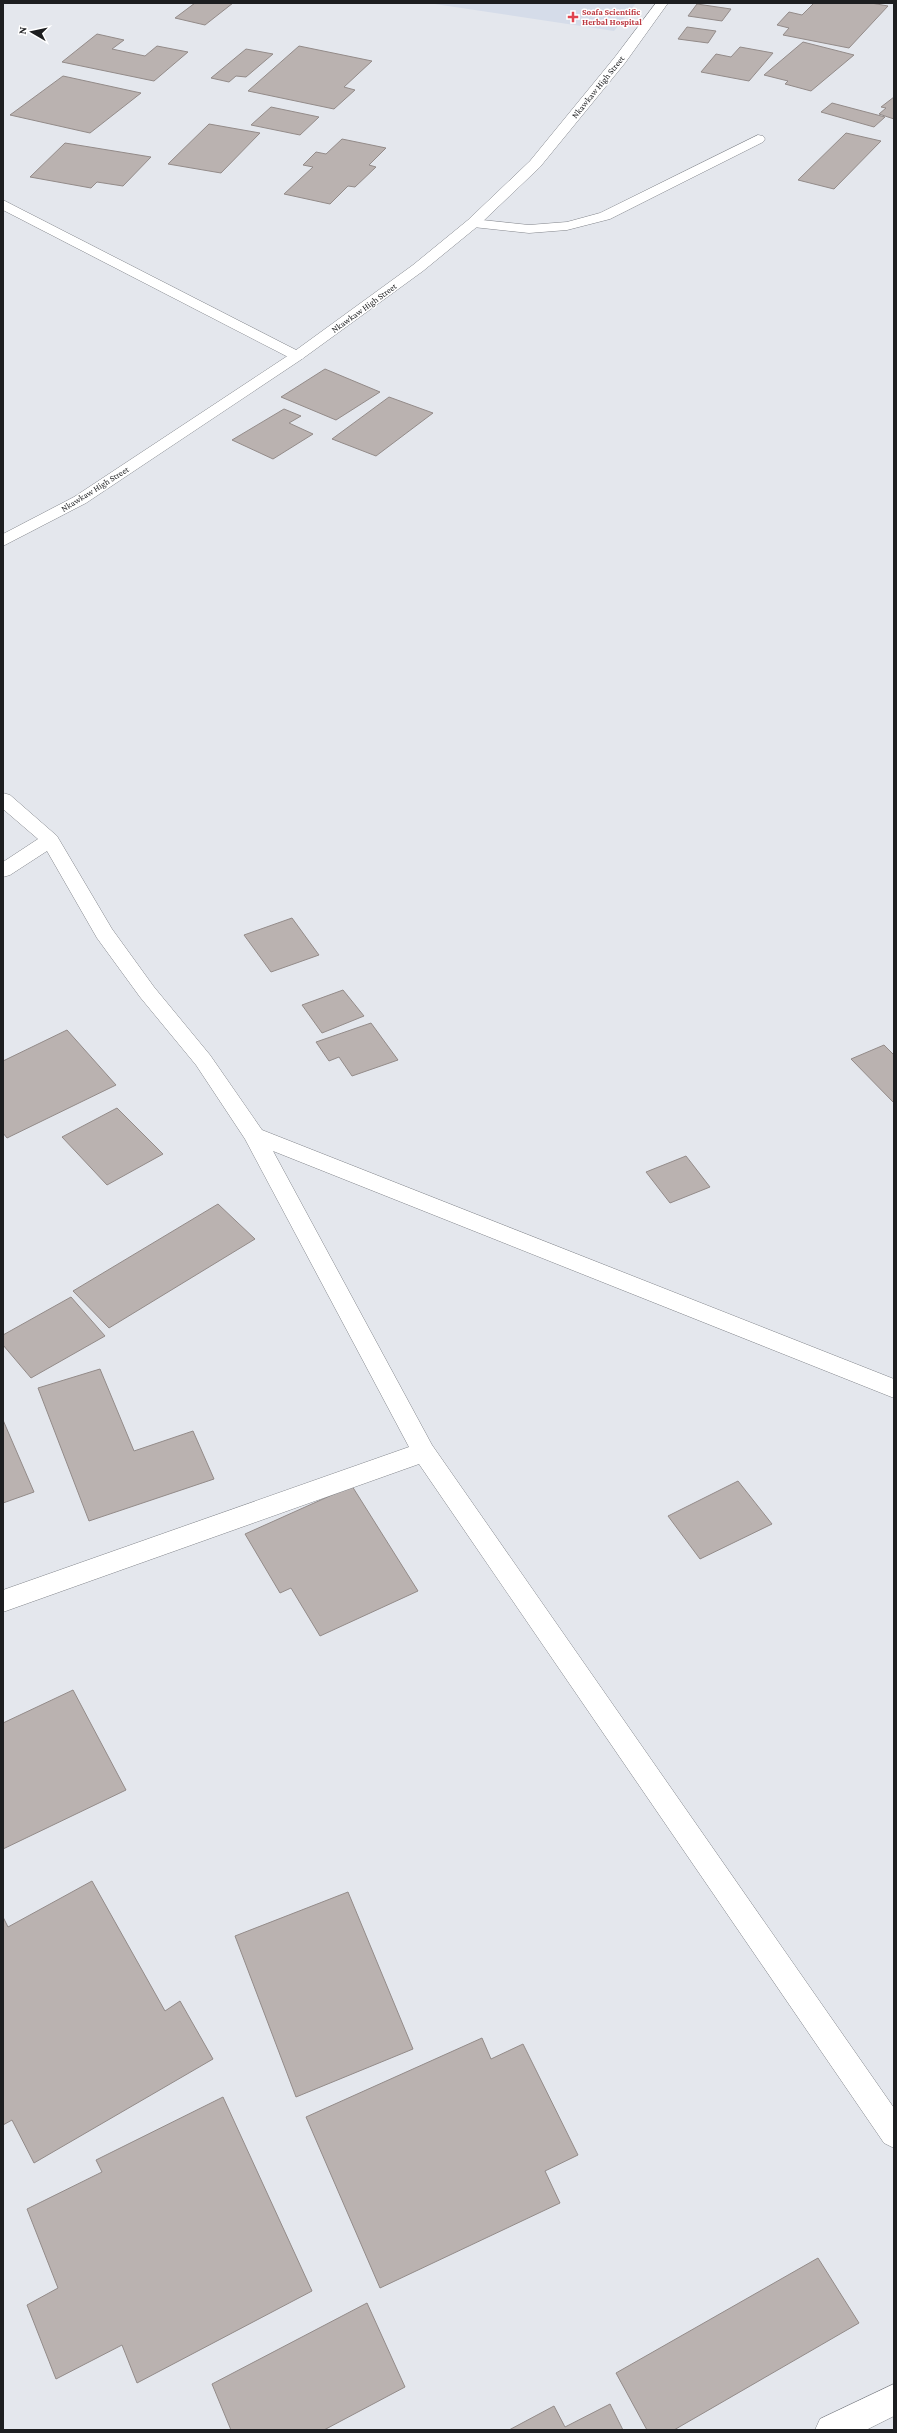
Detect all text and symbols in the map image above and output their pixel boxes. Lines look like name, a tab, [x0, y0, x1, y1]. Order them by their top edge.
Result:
place label: Soafa Scientific Herbal Hospital	[582, 7, 642, 27]
marker: Soafa Scientific Herbal Hospital	[567, 11, 579, 23]
north arrow	[12, 12, 52, 52]
text: N	[16, 25, 29, 35]
street label: Nkawkaw High Street	[570, 53, 627, 120]
street label: Nkawkaw High Street	[330, 280, 399, 335]
street label: Nkawkaw High Street	[59, 464, 132, 514]

